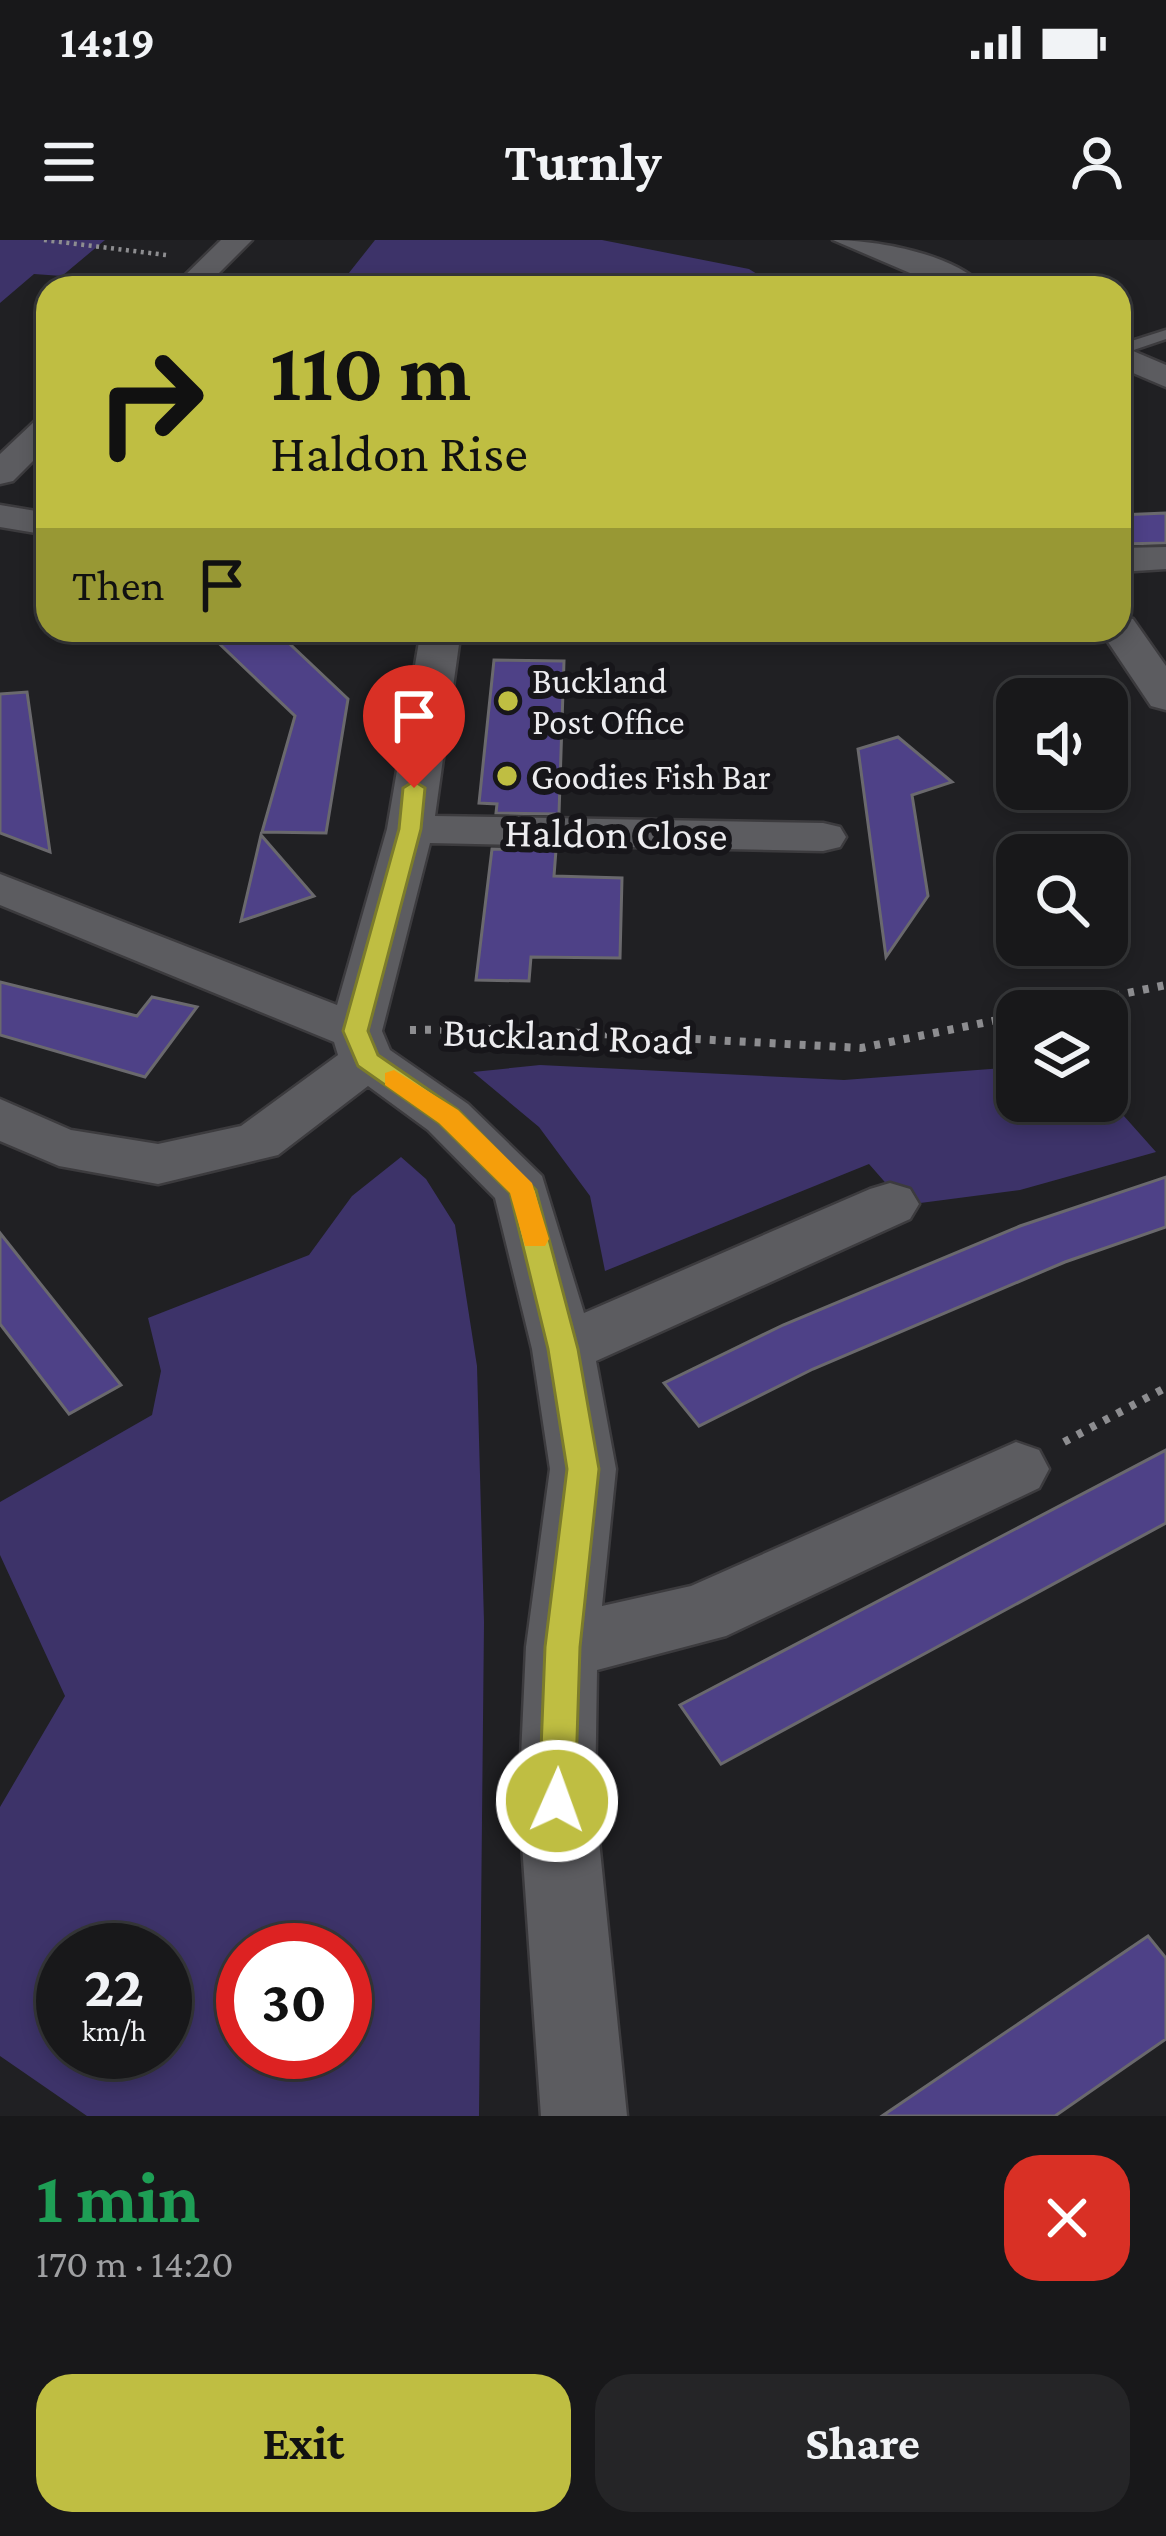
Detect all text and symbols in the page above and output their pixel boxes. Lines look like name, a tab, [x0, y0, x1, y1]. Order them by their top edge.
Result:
text: 14:19	[60, 17, 155, 67]
icon: menu	[36, 129, 102, 195]
icon: person	[1064, 129, 1130, 195]
text: Turnly	[504, 132, 662, 192]
icon: right	[72, 324, 228, 480]
text: 110 m	[270, 325, 471, 418]
text: Haldon Rise	[270, 423, 528, 483]
icon: arrive	[189, 552, 255, 618]
text: Then	[72, 560, 165, 610]
place label: Buckland Post Office	[532, 661, 685, 742]
pin	[363, 665, 465, 788]
map controls	[996, 678, 1128, 1122]
button: sound	[996, 678, 1128, 810]
icon: arrive	[381, 683, 447, 749]
marker: Buckland Post Office	[495, 688, 521, 714]
place label: Goodies Fish Bar	[531, 757, 771, 797]
marker: Goodies Fish Bar	[494, 763, 520, 789]
street label: Haldon Close	[504, 808, 728, 859]
button: search	[996, 834, 1128, 966]
button: layers	[996, 990, 1128, 1122]
street label: Buckland Road	[442, 1008, 694, 1063]
position arrow	[494, 1738, 620, 1864]
speed limit sign: 30	[216, 1923, 372, 2079]
text: 22	[84, 1952, 144, 2019]
text: km/h	[82, 2014, 146, 2047]
button: close	[1004, 2155, 1130, 2281]
text: 1 min	[36, 2157, 200, 2237]
text: 170 m · 14:20	[36, 2242, 233, 2285]
button: Exit	[36, 2374, 571, 2512]
button: Share	[595, 2374, 1130, 2512]

